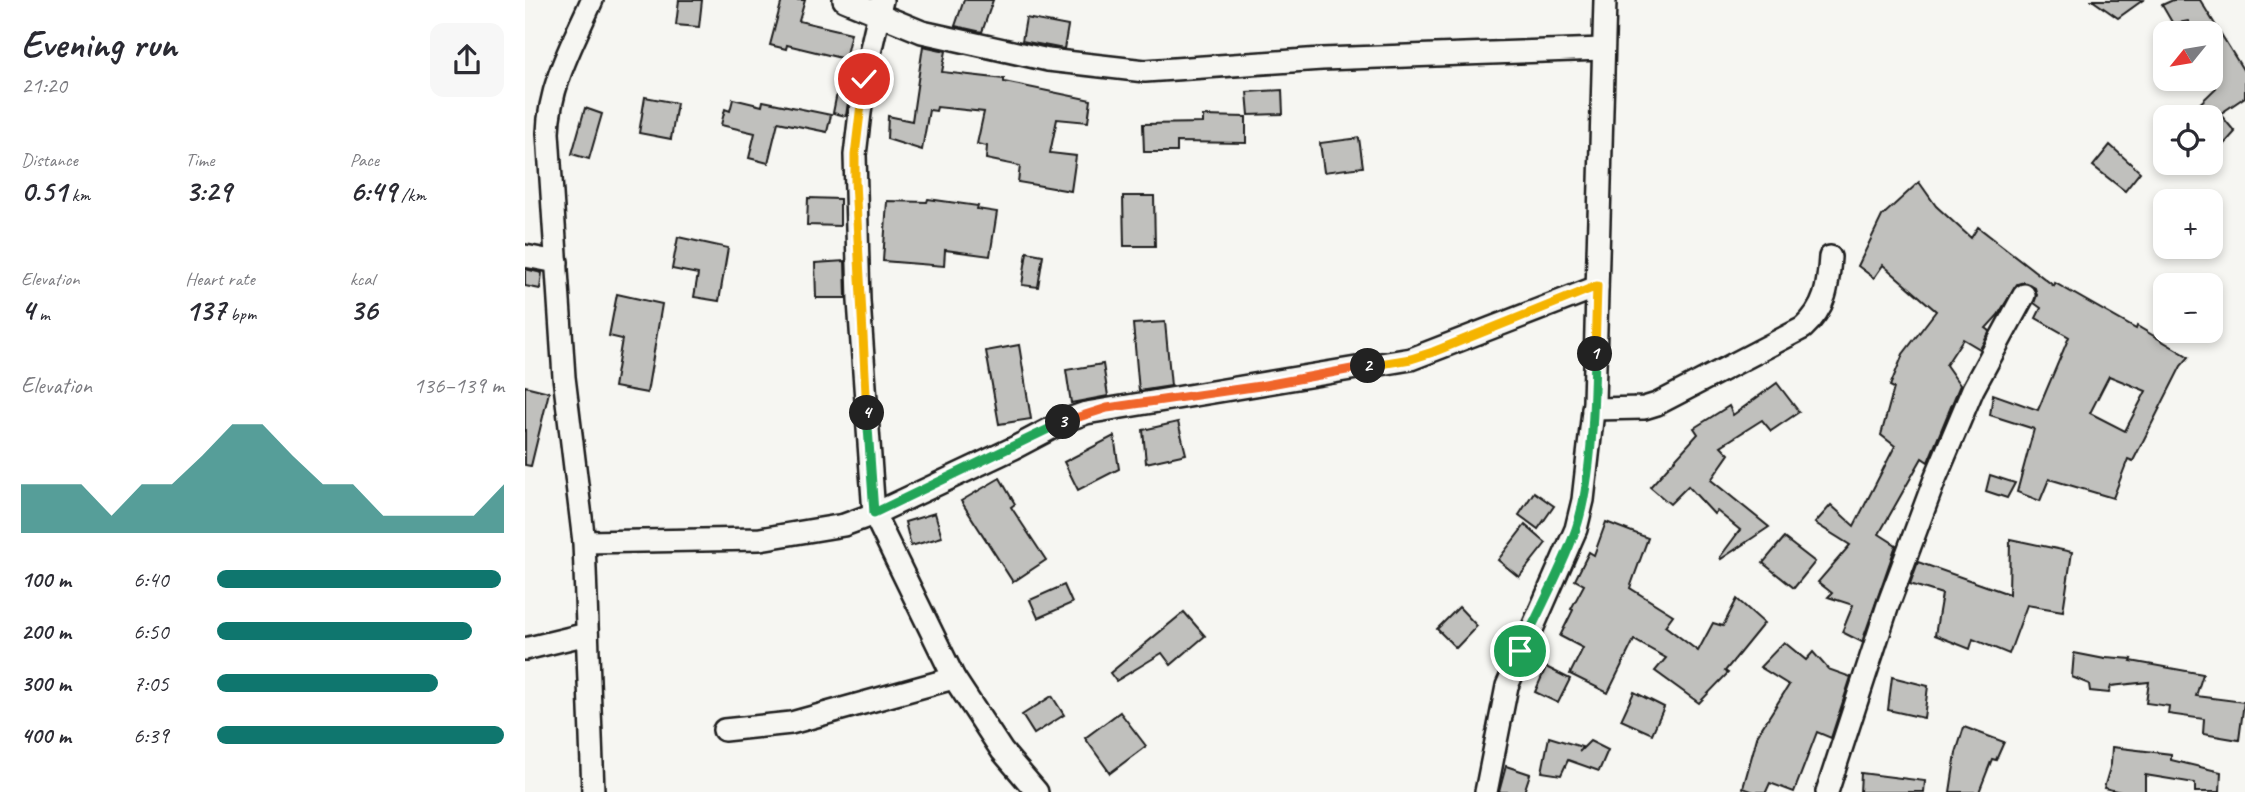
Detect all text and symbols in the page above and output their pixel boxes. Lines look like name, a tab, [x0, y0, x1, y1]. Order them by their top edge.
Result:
text: Evening run	[21, 21, 177, 68]
north arrow	[2153, 21, 2223, 91]
map controls	[2153, 21, 2223, 343]
button: share	[430, 23, 504, 97]
pin	[834, 49, 894, 109]
icon: check	[845, 60, 883, 98]
text: 21:20	[21, 71, 67, 100]
button: locate	[2153, 105, 2223, 175]
text: Distance	[21, 148, 78, 172]
text: Time	[185, 148, 214, 172]
text: Pace	[350, 148, 379, 172]
text: 0.51	[21, 172, 67, 210]
text: 3:29	[185, 172, 231, 210]
text: 6:49	[350, 172, 396, 210]
text: km	[67, 183, 90, 207]
text: /km	[396, 183, 426, 207]
button: +	[2153, 189, 2223, 259]
text: Elevation	[21, 267, 79, 291]
text: Heart rate	[185, 267, 255, 291]
text: kcal	[350, 267, 375, 291]
button: −	[2153, 273, 2223, 343]
text: 4	[21, 291, 35, 329]
text: 137	[185, 291, 226, 329]
text: 36	[350, 291, 377, 329]
text: m	[35, 302, 50, 326]
text: bpm	[226, 302, 256, 326]
pin: 1	[1577, 336, 1613, 372]
text: 1	[1590, 341, 1599, 365]
pin: 2	[1351, 348, 1385, 384]
text: 2	[1363, 353, 1372, 377]
text: Elevation	[21, 371, 92, 400]
text: 136–139 m	[413, 371, 504, 400]
pin: 4	[849, 396, 885, 430]
text: 4	[862, 400, 871, 424]
pin: 3	[1045, 404, 1081, 440]
text: 3	[1058, 409, 1067, 433]
text: 100 m	[21, 565, 71, 594]
text: 6:40	[133, 565, 169, 594]
text: 200 m	[21, 617, 71, 646]
text: 6:50	[133, 617, 169, 646]
pin	[1490, 621, 1550, 681]
icon: arrive	[1501, 632, 1539, 670]
text: 300 m	[21, 669, 71, 698]
text: 7:05	[133, 669, 169, 698]
text: 400 m	[21, 721, 71, 750]
text: 6:39	[133, 721, 169, 750]

